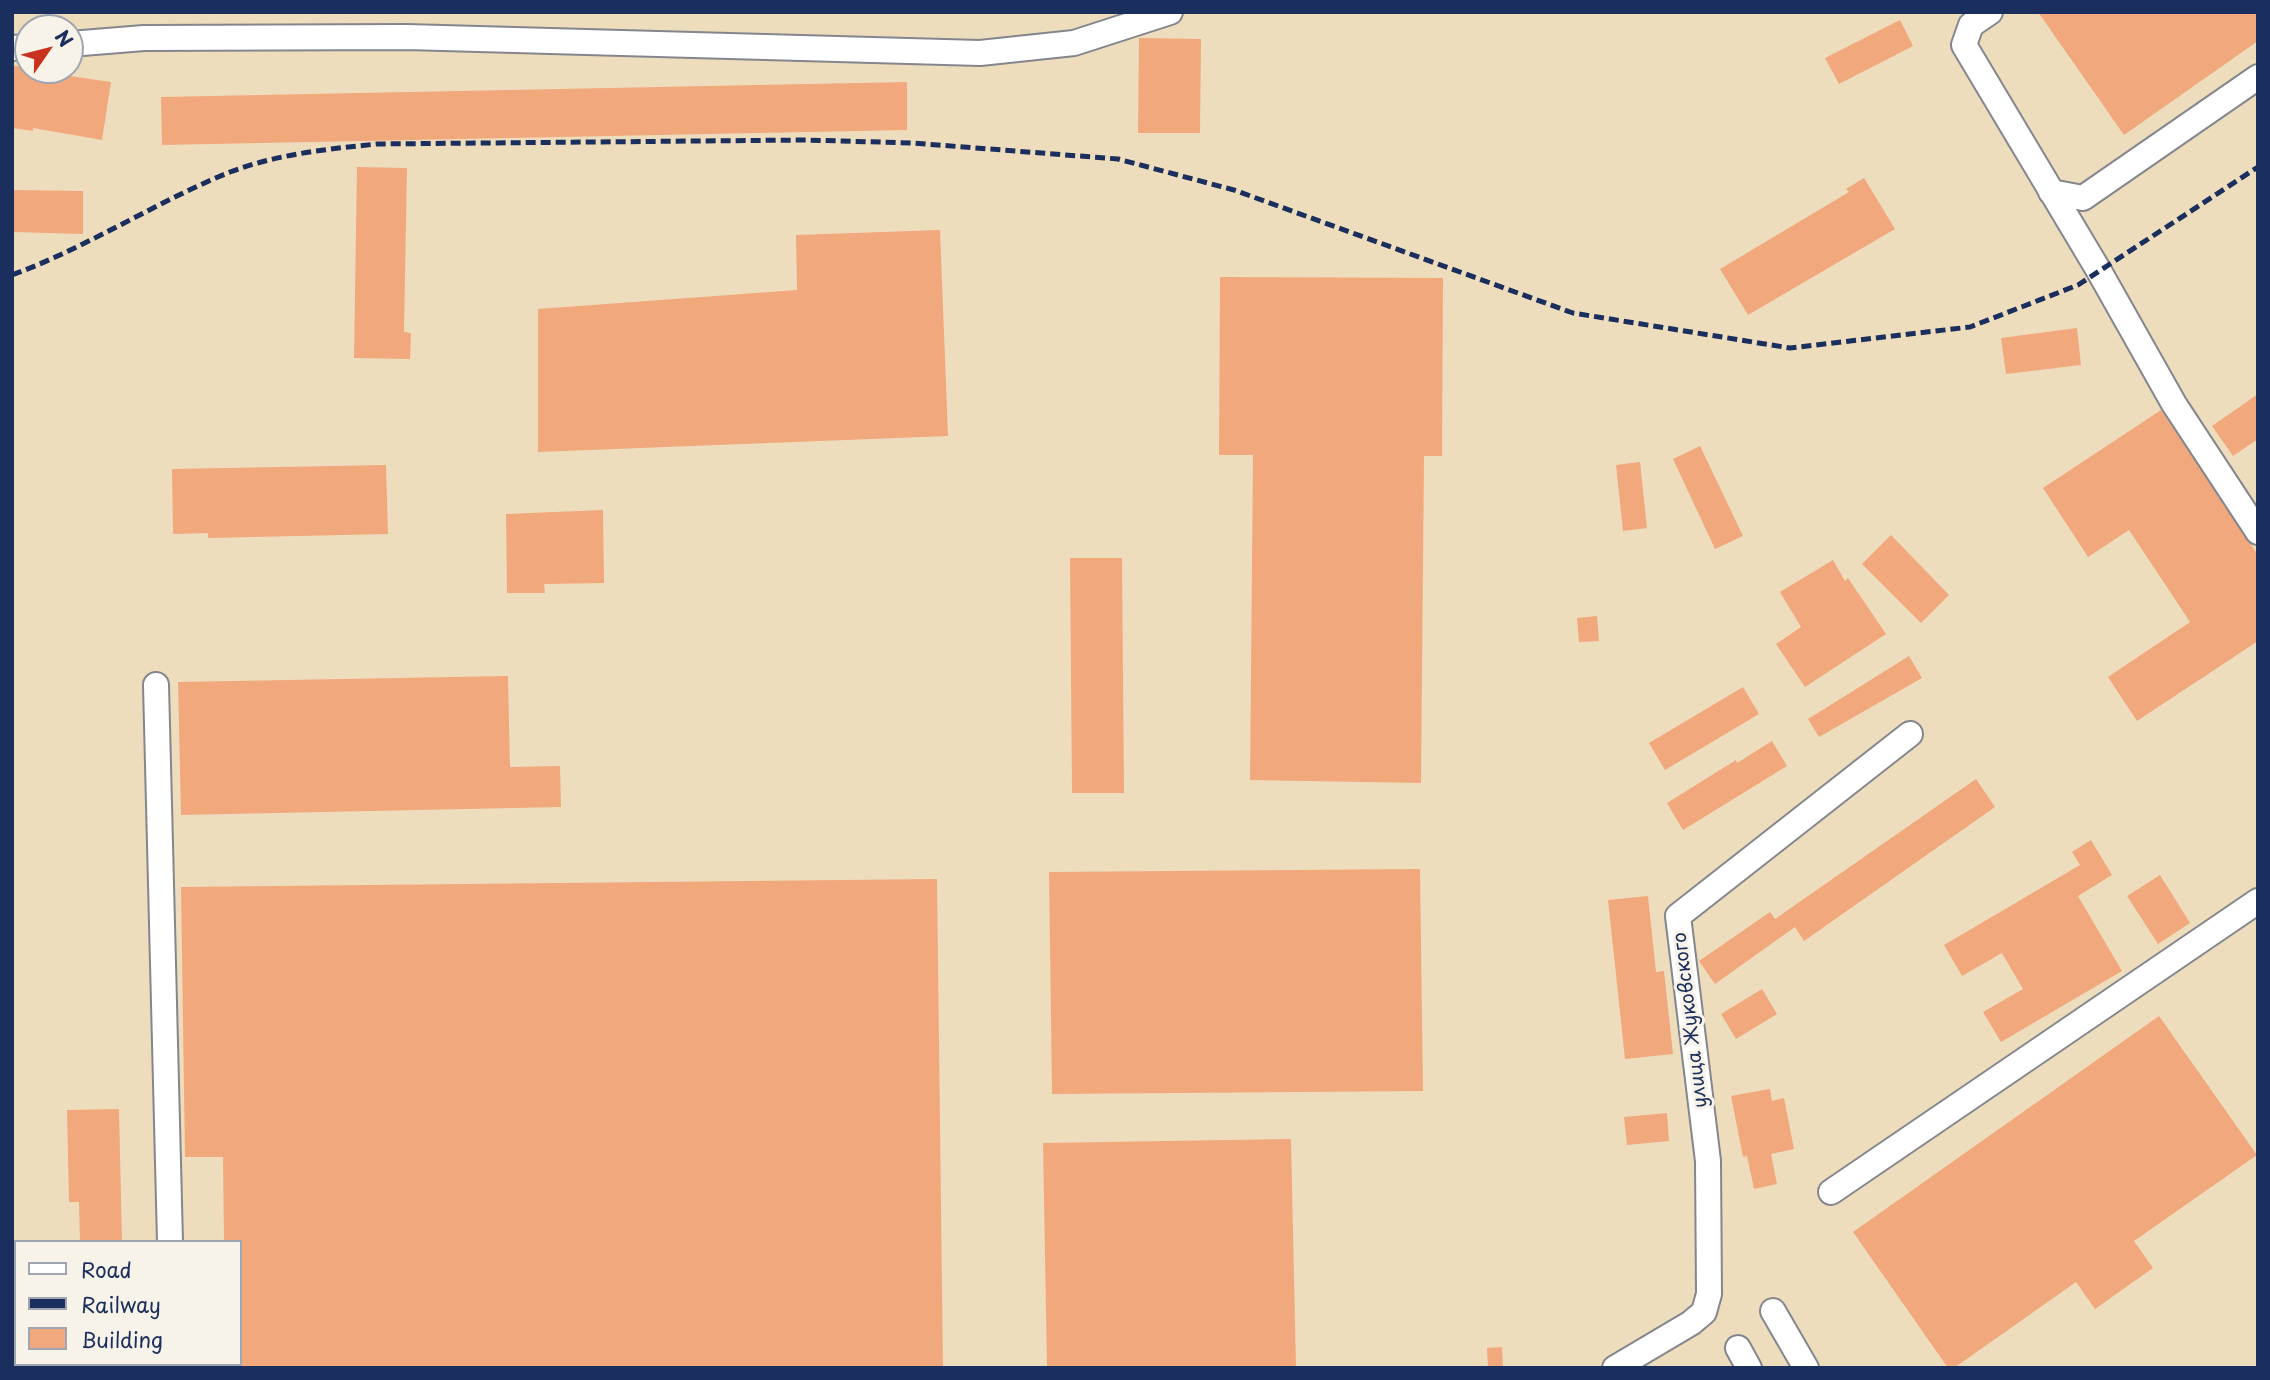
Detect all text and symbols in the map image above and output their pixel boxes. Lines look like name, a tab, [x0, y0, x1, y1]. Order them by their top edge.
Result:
north arrow	[14, 14, 84, 84]
text: N	[49, 24, 80, 52]
street label: улица Жуковского	[1669, 931, 1713, 1109]
legend	[14, 1240, 242, 1366]
text: Road	[81, 1253, 132, 1285]
text: Railway	[81, 1288, 161, 1320]
text: Building	[81, 1323, 163, 1355]

